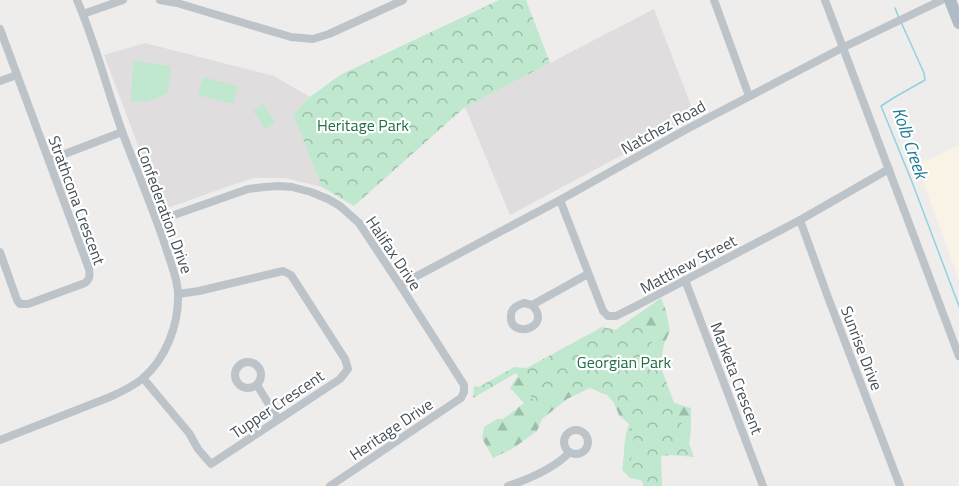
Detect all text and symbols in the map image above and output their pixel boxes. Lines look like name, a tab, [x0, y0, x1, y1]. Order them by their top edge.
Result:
street label: Natchez Road	[616, 94, 710, 160]
water label: Kolb Creek	[886, 104, 936, 184]
park label: Heritage Park	[317, 113, 409, 137]
street label: Strathcona Crescent	[42, 132, 112, 268]
street label: Confederation Drive	[131, 143, 199, 277]
street label: Halifax Drive	[360, 211, 428, 295]
street label: Matthew Street	[635, 228, 741, 300]
street label: Sunrise Drive	[835, 302, 889, 394]
street label: Marketa Crescent	[705, 318, 770, 438]
park label: Georgian Park	[577, 350, 671, 374]
street label: Tupper Crescent	[225, 364, 329, 444]
street label: Heritage Drive	[344, 392, 438, 466]

